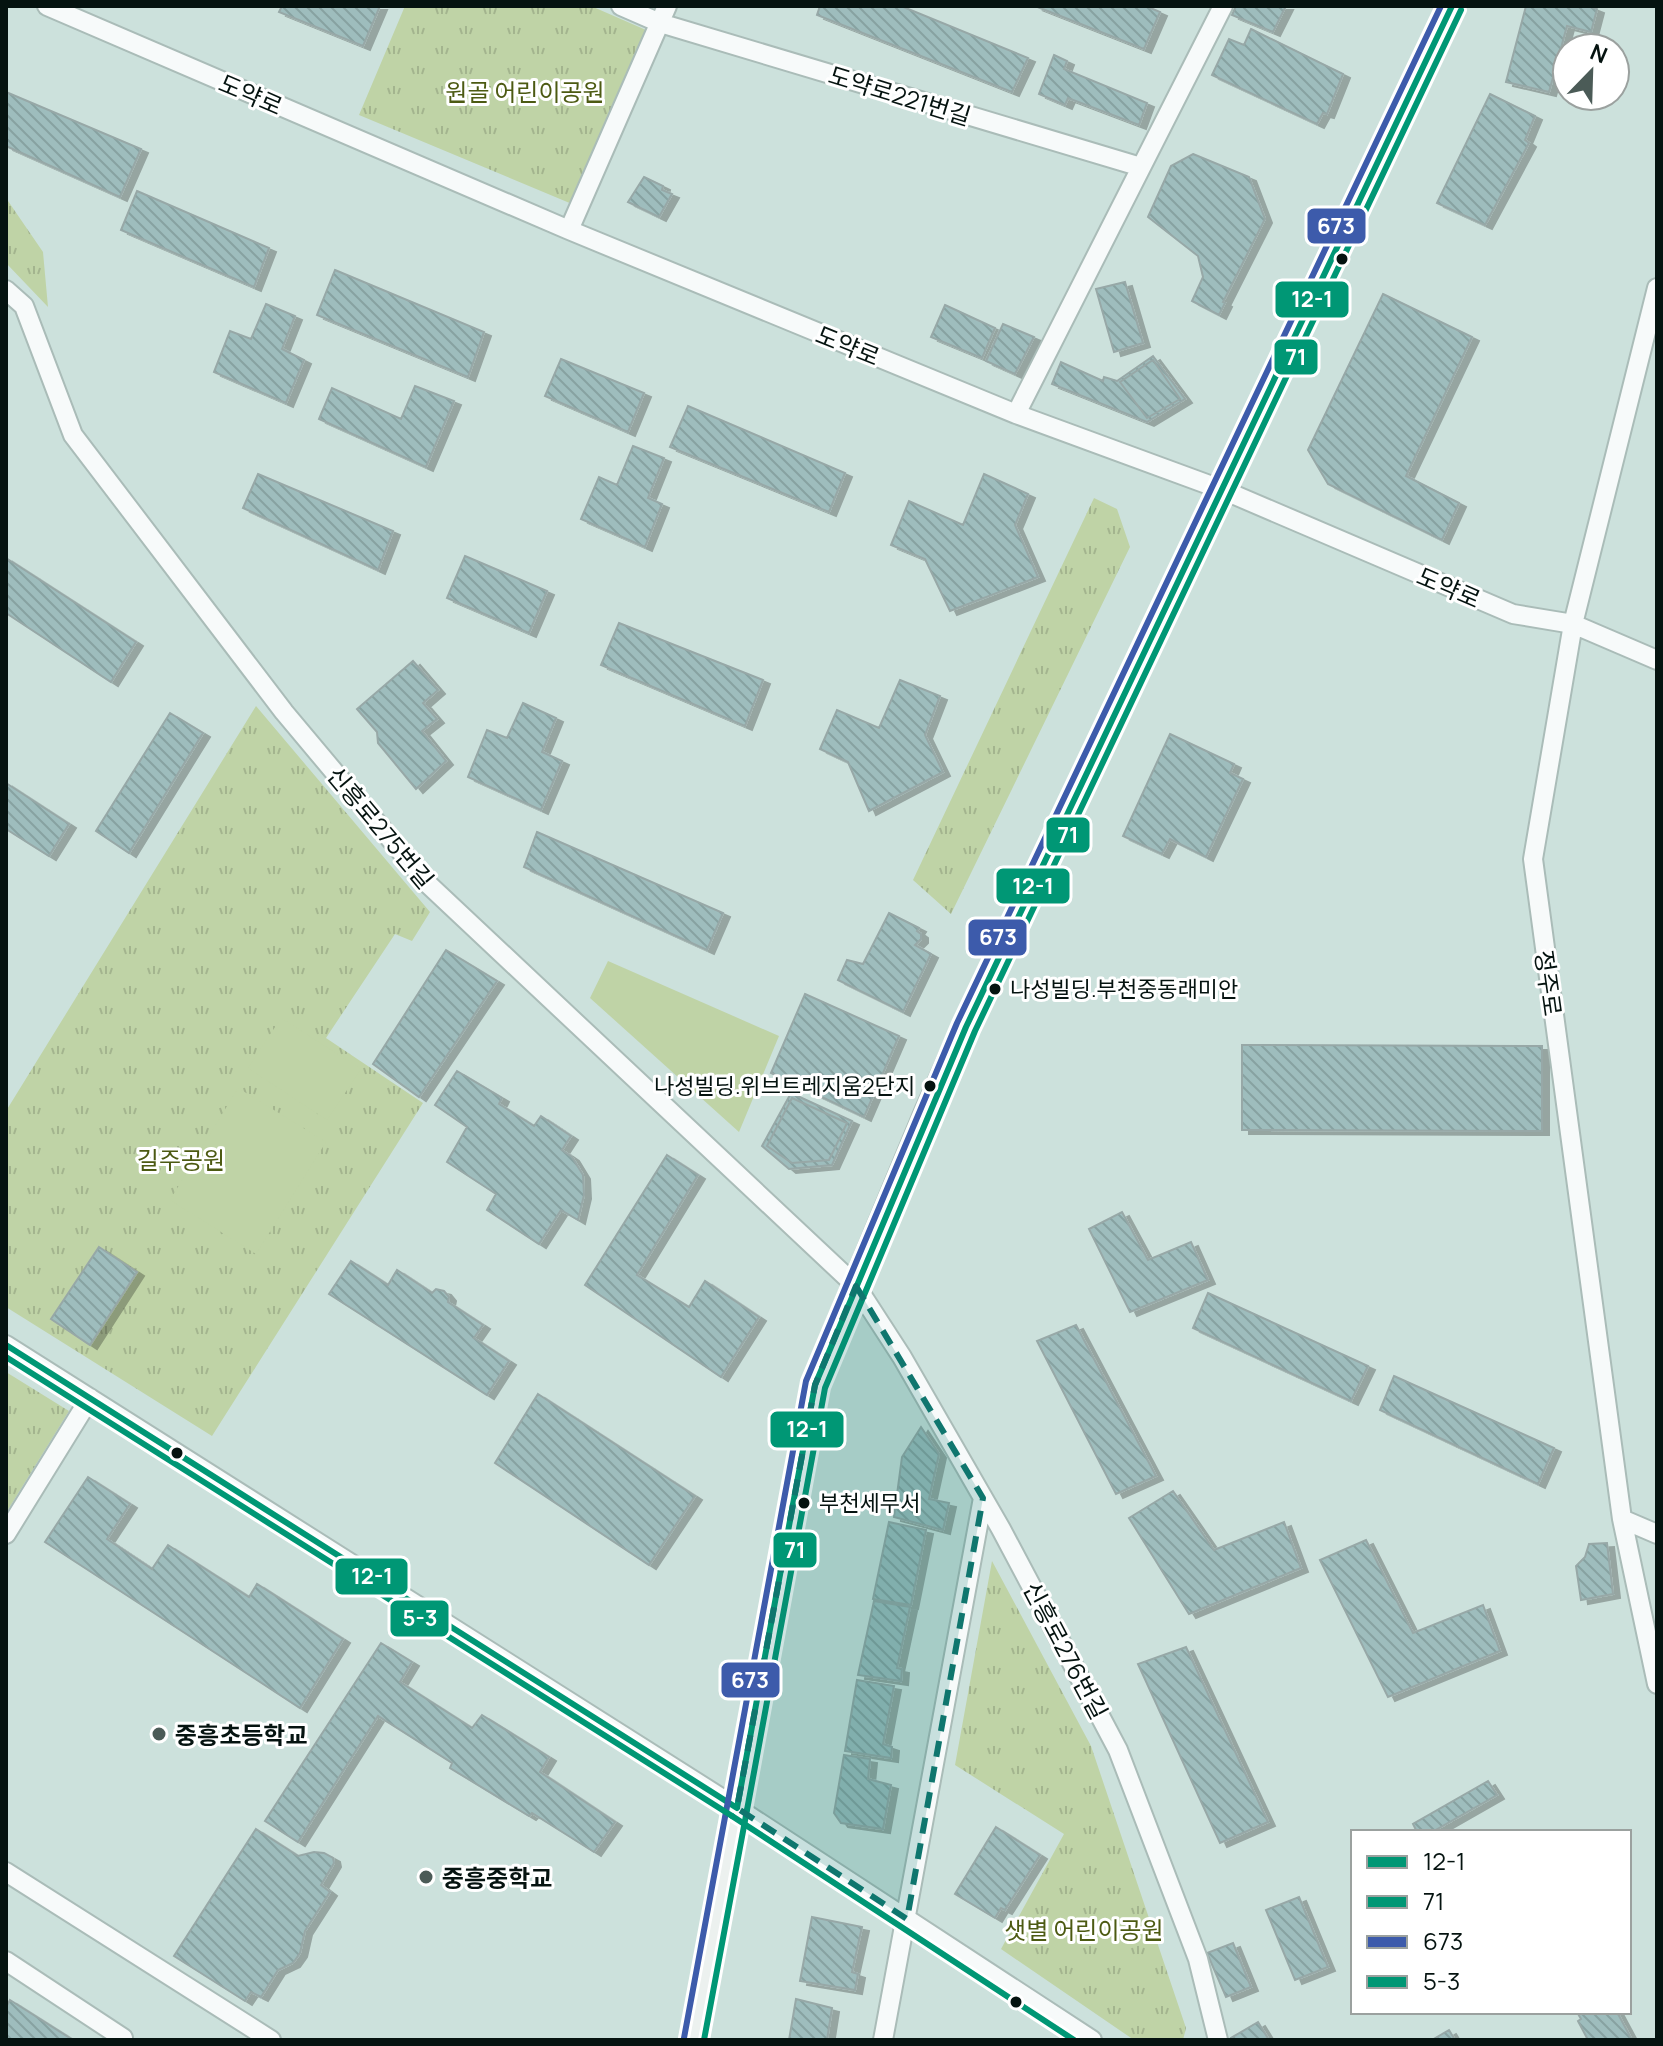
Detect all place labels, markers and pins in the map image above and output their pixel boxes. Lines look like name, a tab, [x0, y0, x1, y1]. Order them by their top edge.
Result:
unlabelled marker	[1334, 251, 1350, 267]
place label: 나성빌딩.부천중동래미안	[1010, 974, 1238, 1004]
marker: 나성빌딩.부천중동래미안	[987, 981, 1003, 997]
place label: 나성빌딩.위브트레지움2단지	[654, 1071, 915, 1101]
marker: 나성빌딩.위브트레지움2단지	[922, 1078, 938, 1094]
unlabelled marker	[169, 1445, 185, 1461]
place label: 부천세무서	[819, 1488, 920, 1518]
marker: 부천세무서	[796, 1495, 812, 1511]
place label: 중흥초등학교	[175, 1718, 307, 1751]
marker: 중흥초등학교	[150, 1725, 168, 1743]
place label: 중흥중학교	[442, 1861, 552, 1894]
marker: 중흥중학교	[417, 1868, 435, 1886]
unlabelled marker	[1008, 1994, 1024, 2010]

